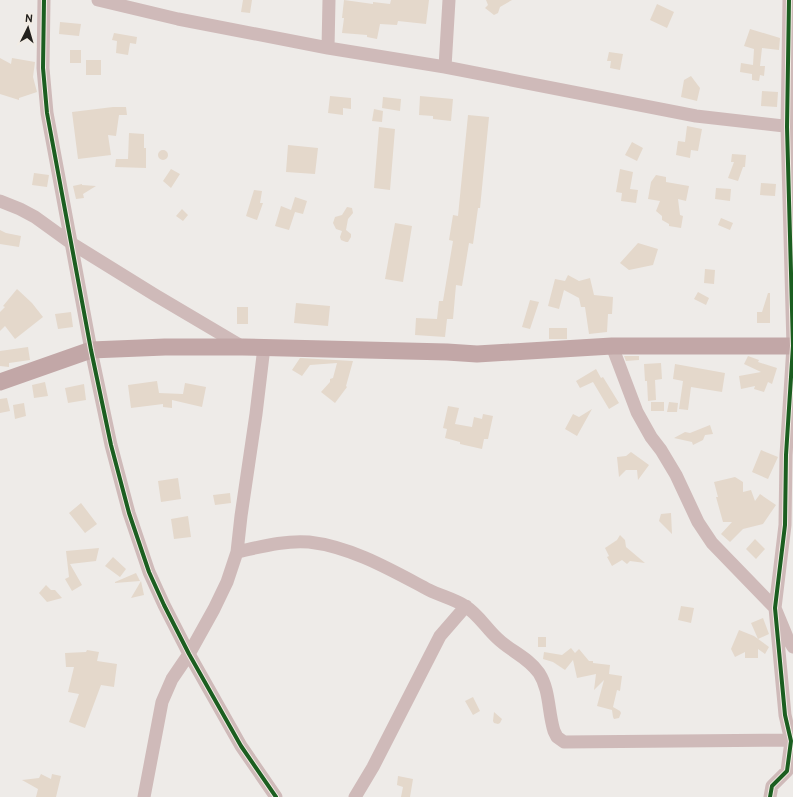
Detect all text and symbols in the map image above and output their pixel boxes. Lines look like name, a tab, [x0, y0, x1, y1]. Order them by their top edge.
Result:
north arrow	[8, 8, 48, 48]
text: N	[24, 11, 33, 25]

